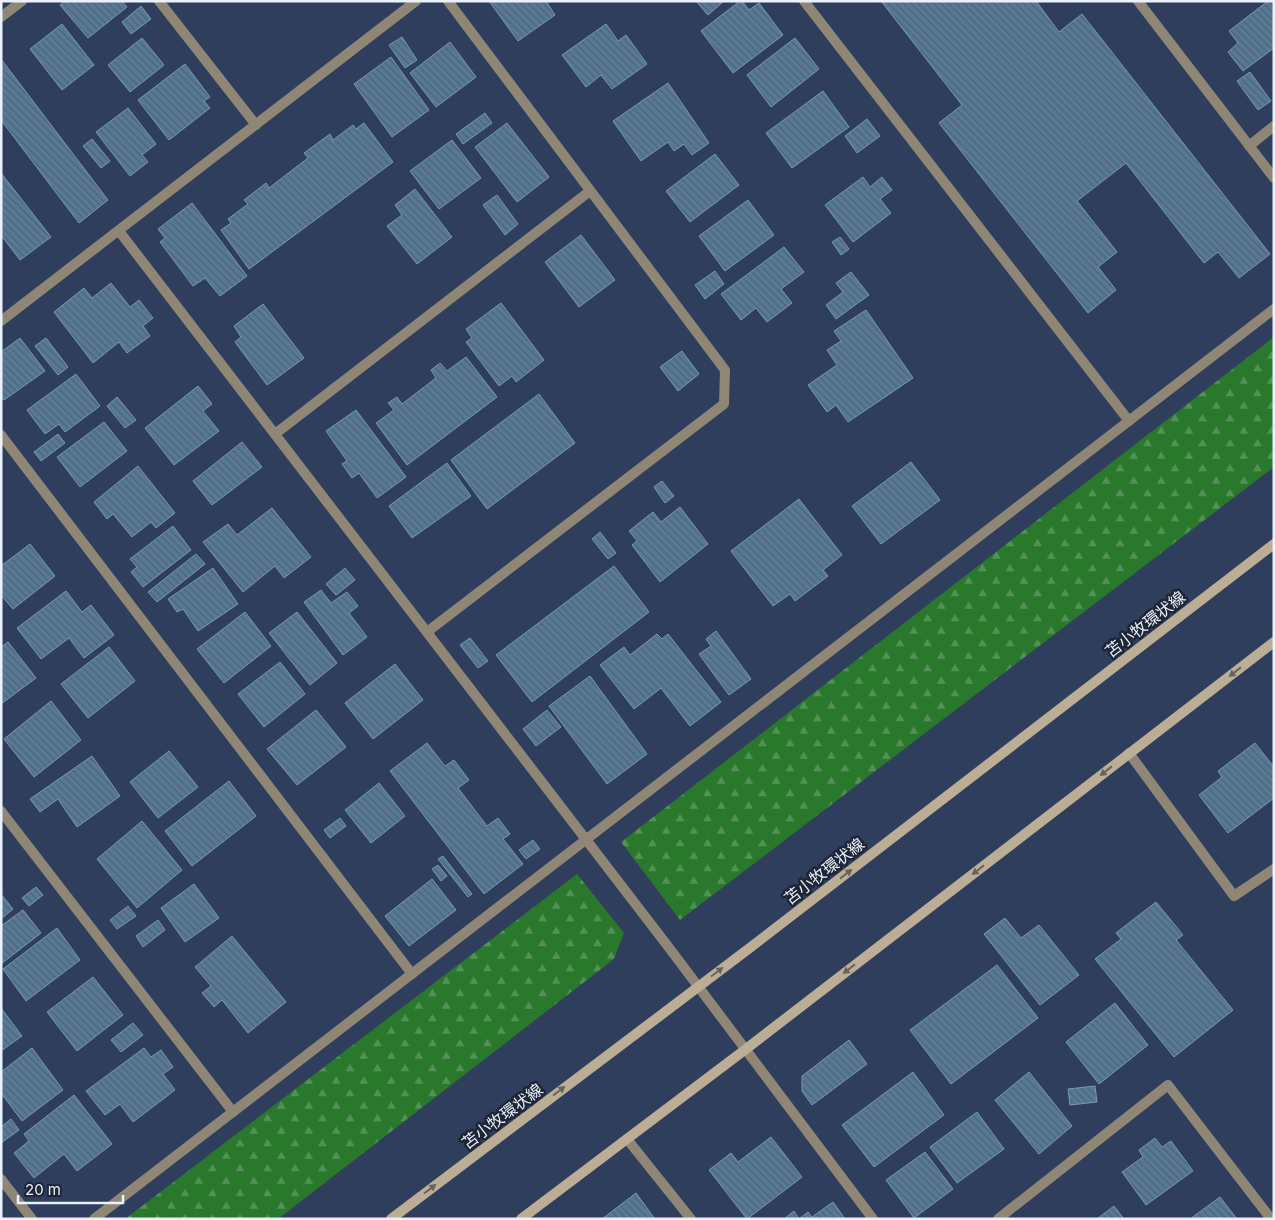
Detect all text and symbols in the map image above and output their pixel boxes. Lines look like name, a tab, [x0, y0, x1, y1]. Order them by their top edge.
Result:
street label: 苫小牧環状線	[1101, 587, 1189, 661]
one-way arrow	[1228, 667, 1242, 677]
one-way arrow	[1099, 766, 1113, 776]
street label: 苫小牧環状線	[780, 834, 868, 908]
one-way arrow	[972, 865, 985, 876]
one-way arrow	[839, 868, 852, 879]
one-way arrow	[843, 964, 856, 975]
one-way arrow	[710, 967, 724, 977]
street label: 苫小牧環状線	[458, 1079, 546, 1153]
one-way arrow	[552, 1086, 566, 1096]
scale bar	[18, 1172, 122, 1204]
text: 20 m	[25, 1180, 61, 1199]
one-way arrow	[423, 1184, 436, 1195]

